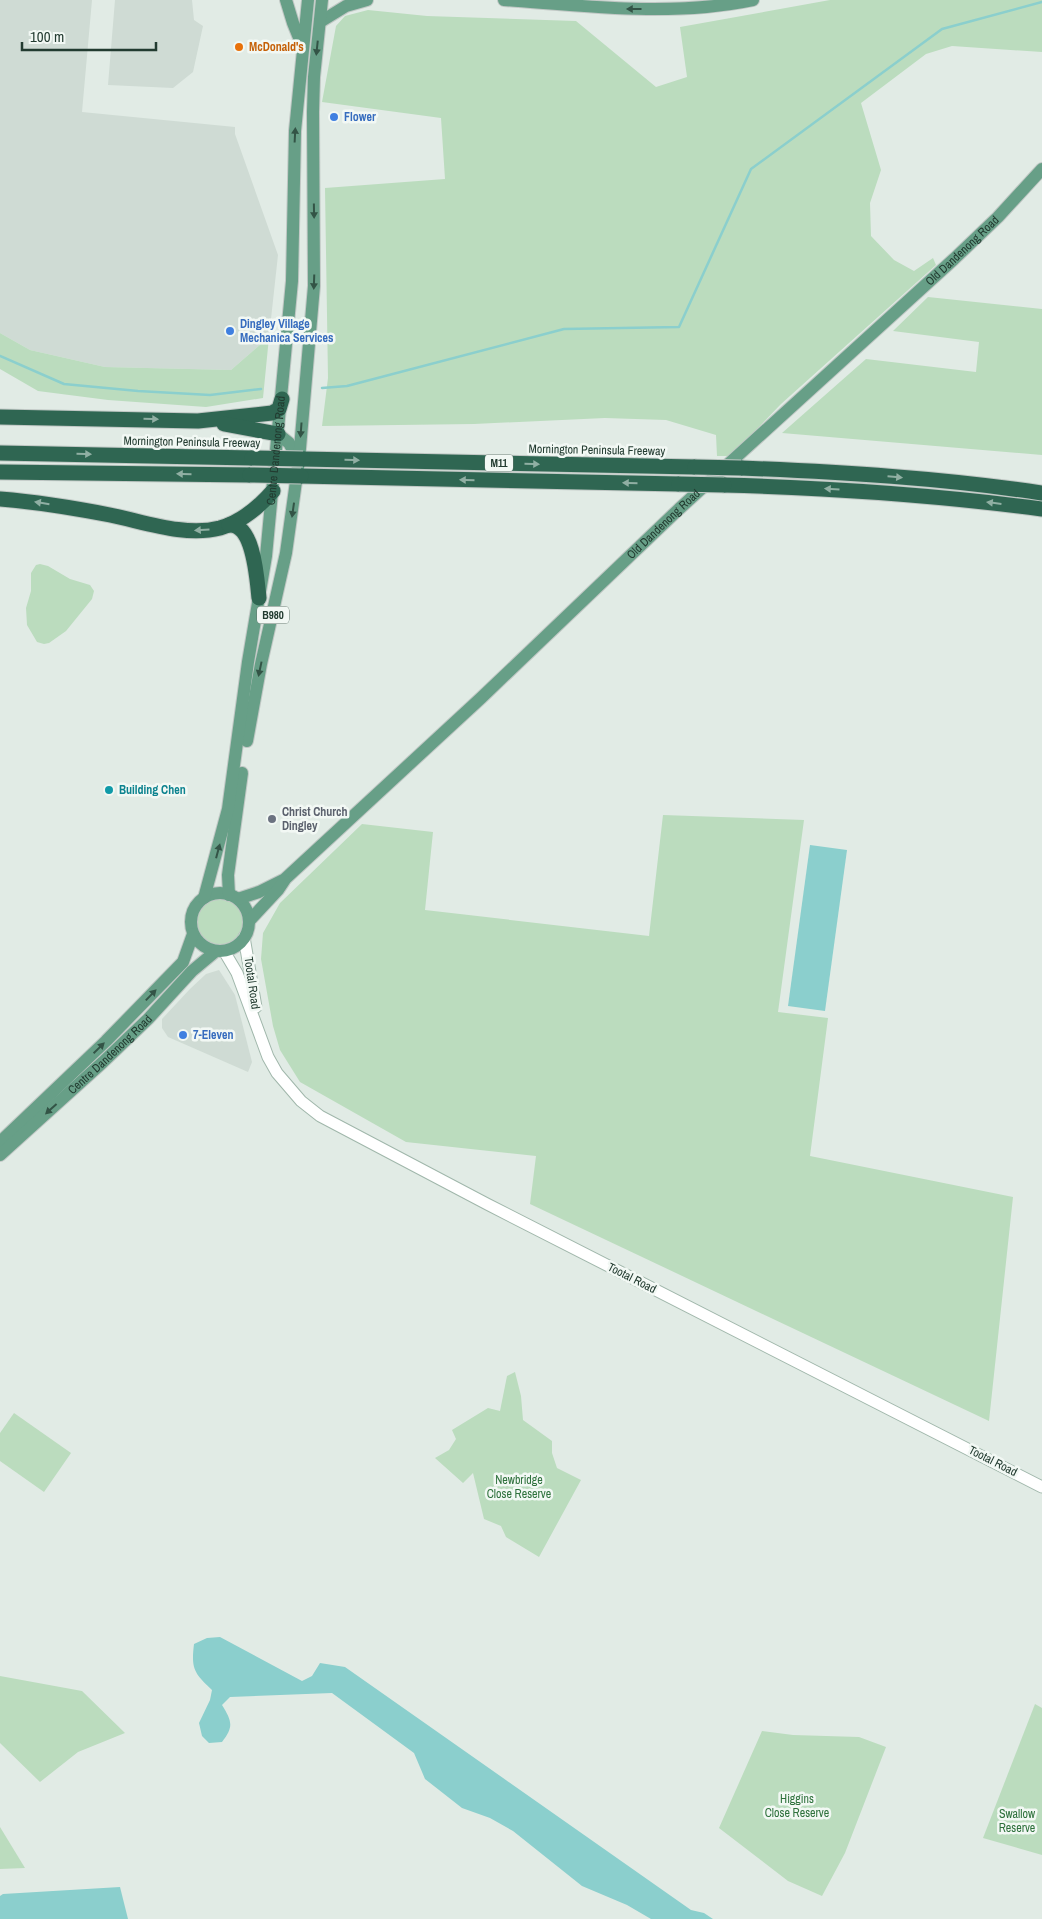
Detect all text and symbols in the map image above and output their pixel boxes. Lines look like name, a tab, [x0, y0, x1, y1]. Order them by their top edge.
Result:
one-way arrow	[626, 5, 642, 13]
scale bar	[22, 20, 156, 52]
text: 100 m	[30, 26, 64, 47]
place label: McDonald's	[249, 39, 304, 55]
marker: McDonald's	[233, 41, 245, 53]
one-way arrow	[313, 41, 321, 57]
place label: Flower	[344, 109, 376, 125]
marker: Flower	[328, 111, 340, 123]
one-way arrow	[291, 127, 299, 143]
one-way arrow	[310, 203, 318, 219]
street label: Old Dandenong Road	[922, 212, 1002, 289]
one-way arrow	[310, 275, 318, 291]
place label: Dingley Village Mechanica Services	[240, 316, 334, 346]
marker: Dingley Village Mechanica Services	[224, 325, 236, 337]
street label: Centre Dandenong Road	[263, 395, 289, 506]
one-way arrow	[143, 415, 159, 423]
one-way arrow	[297, 422, 305, 438]
street label: Mornington Peninsula Freeway	[123, 433, 261, 451]
street label: Mornington Peninsula Freeway	[528, 441, 666, 459]
one-way arrow	[76, 450, 92, 458]
road number: M11	[485, 454, 513, 472]
one-way arrow	[344, 456, 360, 464]
one-way arrow	[524, 460, 540, 468]
one-way arrow	[176, 470, 192, 478]
one-way arrow	[887, 473, 903, 481]
one-way arrow	[459, 476, 475, 484]
one-way arrow	[622, 479, 638, 487]
one-way arrow	[824, 485, 840, 493]
street label: Old Dandenong Road	[623, 486, 704, 563]
one-way arrow	[33, 499, 49, 507]
one-way arrow	[985, 499, 1001, 507]
one-way arrow	[288, 502, 296, 518]
one-way arrow	[193, 526, 209, 534]
road number: B980	[257, 606, 289, 624]
one-way arrow	[256, 661, 264, 676]
place label: Building Chen	[119, 782, 186, 798]
marker: Building Chen	[103, 784, 115, 796]
place label: Christ Church Dingley	[282, 804, 348, 834]
marker: Christ Church Dingley	[266, 813, 278, 825]
one-way arrow	[214, 843, 222, 858]
street label: Tootal Road	[240, 956, 264, 1010]
one-way arrow	[145, 989, 157, 1001]
street label: Centre Dandenong Road	[65, 1012, 156, 1098]
place label: 7-Eleven	[193, 1027, 233, 1043]
marker: 7-Eleven	[177, 1029, 189, 1041]
one-way arrow	[92, 1042, 104, 1054]
one-way arrow	[45, 1103, 57, 1115]
street label: Tootal Road	[605, 1259, 659, 1297]
street label: Tootal Road	[966, 1442, 1020, 1480]
park label: Newbridge Close Reserve	[487, 1472, 551, 1502]
park label: Higgins Close Reserve	[765, 1791, 829, 1821]
park label: Swallow Reserve	[999, 1806, 1036, 1836]

